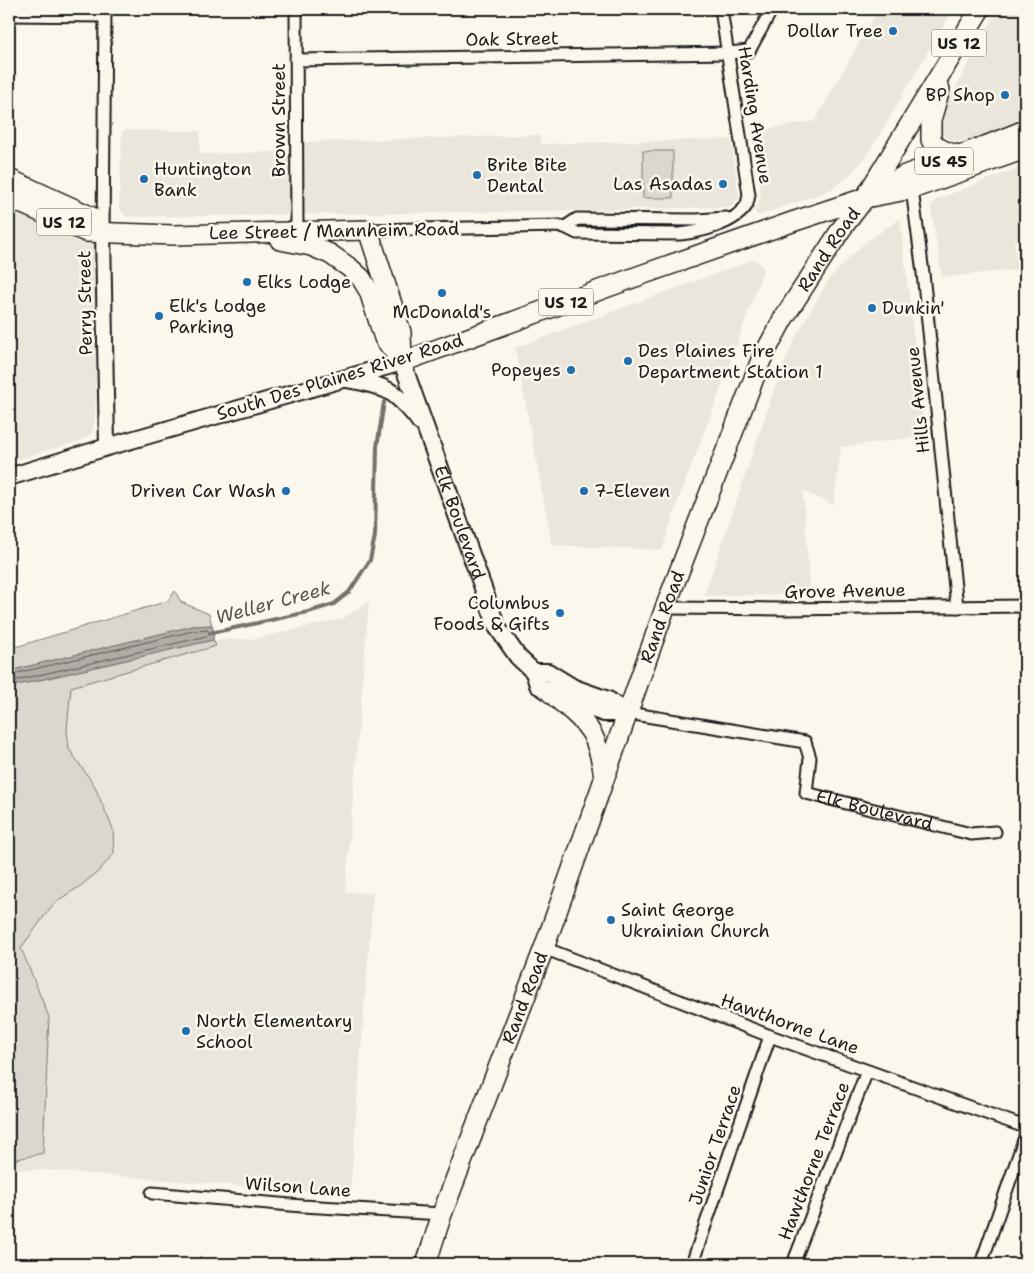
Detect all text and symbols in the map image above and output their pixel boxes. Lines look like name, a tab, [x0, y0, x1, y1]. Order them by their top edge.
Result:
place label: Dollar Tree	[787, 19, 883, 43]
marker: Dollar Tree	[887, 25, 899, 37]
street label: Oak Street	[465, 26, 559, 52]
road number: US 12	[932, 29, 986, 56]
street label: Harding Avenue	[732, 44, 778, 186]
street label: Brown Street	[267, 63, 291, 177]
place label: BP Shop	[926, 83, 995, 107]
marker: BP Shop	[999, 89, 1011, 101]
road number: US 45	[915, 148, 973, 175]
place label: Brite Bite Dental	[487, 153, 567, 198]
place label: Huntington Bank	[154, 157, 252, 202]
marker: Brite Bite Dental	[471, 169, 483, 181]
place label: Las Asadas	[613, 172, 713, 196]
marker: Huntington Bank	[138, 173, 150, 185]
marker: Las Asadas	[717, 178, 729, 190]
street label: Rand Road	[792, 202, 866, 296]
road number: US 12	[36, 208, 92, 236]
street label: Lee Street / Mannheim Road	[209, 217, 459, 245]
street label: Perry Street	[72, 250, 98, 356]
place label: Elks Lodge	[257, 270, 351, 294]
marker: Elks Lodge	[241, 276, 253, 288]
marker: McDonald's	[436, 287, 448, 299]
road number: US 12	[538, 288, 594, 316]
place label: Elk's Lodge Parking	[169, 294, 266, 339]
place label: Dunkin'	[882, 296, 945, 320]
place label: McDonald's	[393, 300, 491, 324]
marker: Dunkin'	[866, 302, 878, 314]
marker: Elk's Lodge Parking	[153, 310, 165, 322]
street label: South Des Plaines River Road	[214, 328, 466, 426]
place label: Des Plaines Fire Department Station 1	[638, 339, 823, 384]
street label: Hills Avenue	[900, 345, 936, 455]
marker: Des Plaines Fire Department Station 1	[622, 355, 634, 367]
place label: Popeyes	[491, 358, 561, 382]
marker: Popeyes	[565, 364, 577, 376]
street label: Elk Boulevard	[428, 462, 491, 583]
place label: Driven Car Wash	[131, 479, 276, 503]
place label: 7-Eleven	[594, 479, 670, 503]
marker: Driven Car Wash	[280, 485, 292, 497]
marker: 7-Eleven	[578, 485, 590, 497]
street label: Rand Road	[634, 567, 690, 666]
water label: Weller Creek	[213, 575, 333, 630]
street label: Grove Avenue	[784, 578, 906, 604]
place label: Columbus Foods & Gifts	[433, 591, 550, 636]
marker: Columbus Foods & Gifts	[554, 607, 566, 619]
street label: Elk Boulevard	[814, 784, 935, 836]
place label: Saint George Ukrainian Church	[621, 898, 770, 943]
marker: Saint George Ukrainian Church	[605, 914, 617, 926]
street label: Rand Road	[496, 948, 553, 1047]
street label: Hawthorne Lane	[717, 988, 863, 1060]
place label: North Elementary School	[196, 1009, 352, 1054]
marker: North Elementary School	[180, 1025, 192, 1037]
street label: Hawthorne Terrace	[773, 1078, 855, 1244]
street label: Junior Terrace	[683, 1081, 747, 1209]
street label: Wilson Lane	[244, 1171, 352, 1203]

